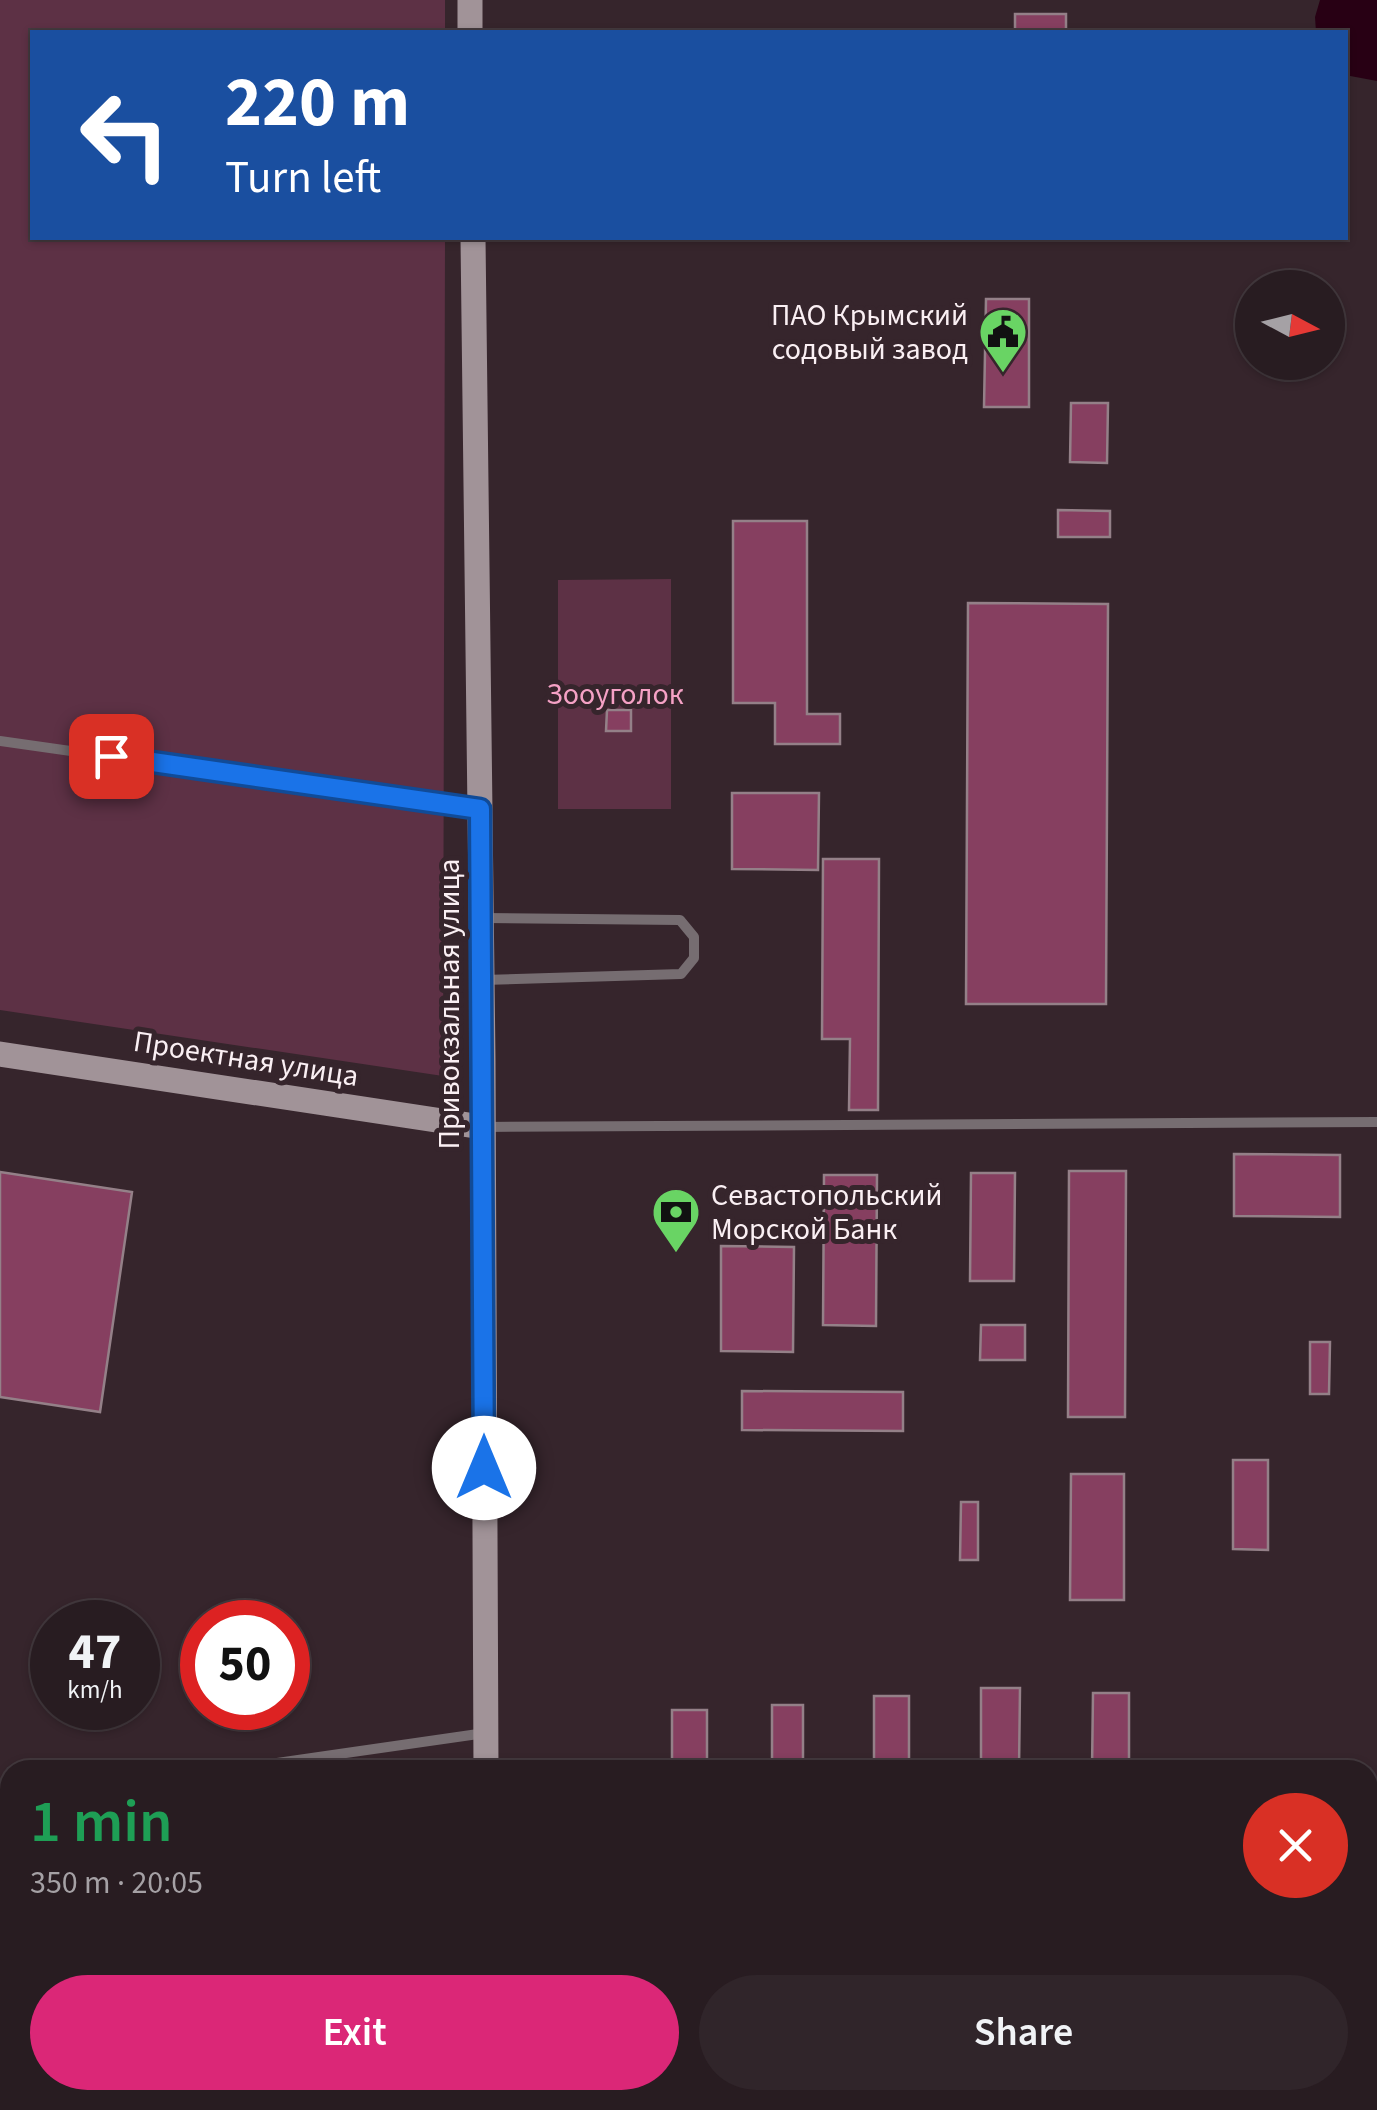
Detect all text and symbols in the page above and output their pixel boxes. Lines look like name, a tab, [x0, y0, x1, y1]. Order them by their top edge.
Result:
text: 220 m	[225, 53, 410, 153]
icon: left	[60, 70, 190, 200]
text: Turn left	[225, 146, 381, 210]
north arrow	[1235, 270, 1345, 380]
map controls	[1235, 270, 1345, 380]
place label: ПАО Крымский содовый завод	[771, 294, 968, 371]
public building icon: ПАО Крымский содовый завод	[977, 306, 1029, 374]
park label: Зооуголок	[546, 673, 684, 716]
pin	[69, 714, 154, 799]
icon: arrive	[84, 729, 139, 784]
street label: Привокзальная улица	[428, 859, 471, 1149]
street label: Проектная улица	[130, 1020, 362, 1098]
place label: Севастопольский Морской Банк	[711, 1174, 942, 1251]
bank icon: Севастопольский Морской Банк	[650, 1186, 702, 1254]
position arrow	[432, 1416, 536, 1520]
speed limit sign: 50	[180, 1600, 310, 1730]
text: 47	[69, 1617, 121, 1688]
text: km/h	[67, 1672, 123, 1708]
text: 1 min	[30, 1780, 173, 1865]
button: close	[1243, 1793, 1348, 1898]
text: 350 m · 20:05	[30, 1860, 203, 1906]
button: Exit	[30, 1975, 679, 2090]
button: Share	[699, 1975, 1348, 2090]

